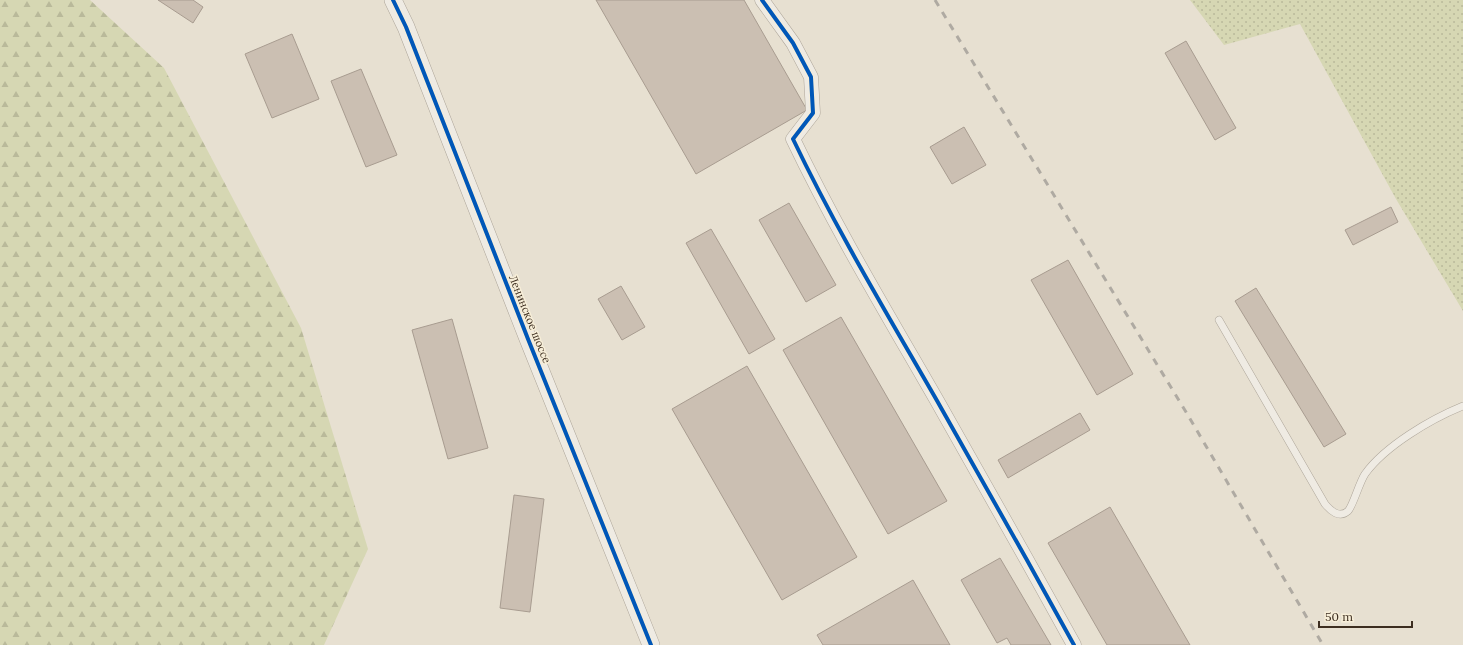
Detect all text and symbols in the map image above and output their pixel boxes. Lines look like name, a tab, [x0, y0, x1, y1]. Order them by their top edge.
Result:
street label: Ленинское шоссе	[506, 273, 554, 365]
scale bar	[1319, 603, 1412, 629]
text: 50 m	[1325, 609, 1353, 624]

